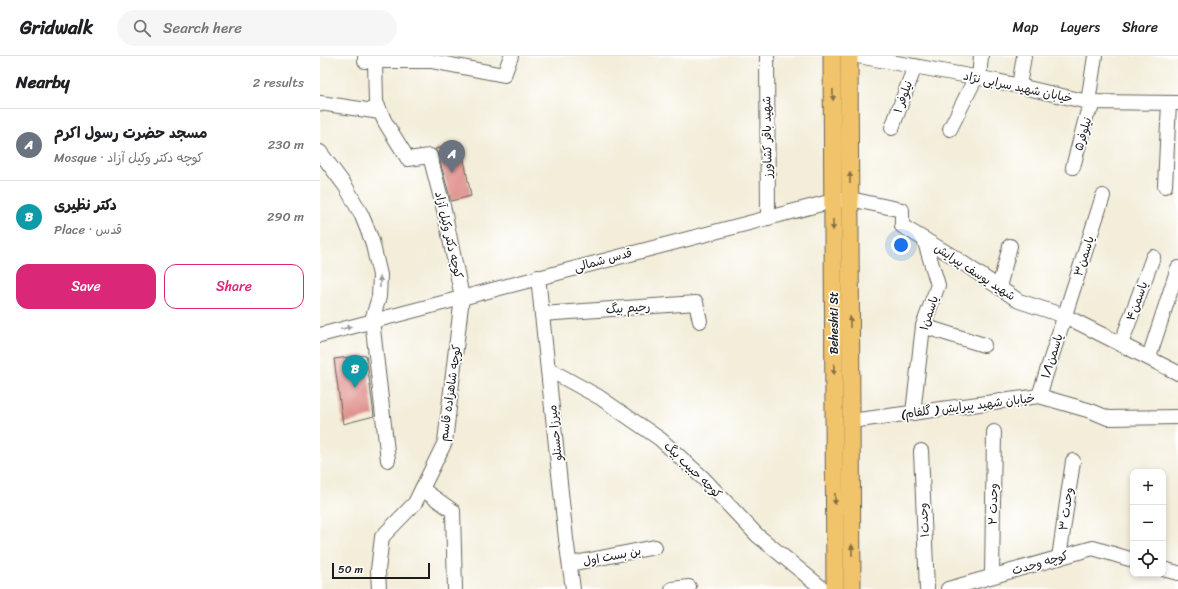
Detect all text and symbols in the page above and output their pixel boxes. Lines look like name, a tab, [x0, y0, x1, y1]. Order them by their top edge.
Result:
search box	[117, 10, 397, 46]
text: Gridwalk	[20, 11, 93, 44]
text: Search here	[163, 15, 242, 41]
text: Map	[1013, 15, 1038, 40]
text: Layers	[1060, 15, 1100, 40]
text: Share	[1122, 15, 1158, 40]
icon: search	[131, 17, 153, 39]
street label: خیابان شهید سرابی نژاد	[961, 65, 1075, 109]
text: Nearby	[16, 67, 70, 97]
text: 2 results	[253, 71, 304, 94]
street label: نیلوفر ۱	[887, 77, 919, 117]
one-way arrow	[830, 89, 836, 102]
street label: شهید باقر کشاورز	[755, 96, 779, 179]
street label: نیلوفر۵	[1068, 114, 1098, 154]
text: مسجد حضرت رسول اکرم	[54, 120, 207, 146]
text: A	[25, 133, 33, 156]
text: 230 m	[268, 133, 304, 156]
pin: A	[439, 140, 465, 173]
text: Mosque · کوچه دکتر وکیل آزاد	[54, 146, 203, 169]
one-way arrow	[847, 171, 853, 184]
street label: کوچه دکتر وکیل آزاد	[428, 189, 470, 281]
text: دکتر نظیری	[54, 192, 117, 218]
text: B	[25, 205, 33, 228]
text: 290 m	[267, 205, 304, 228]
text: Place · قدس	[54, 218, 122, 241]
one-way arrow	[830, 219, 836, 232]
street label: یاسمن۳	[1067, 233, 1101, 279]
your location	[891, 235, 911, 255]
street label: شهید یوسف پیرایش	[930, 237, 1020, 307]
street label: قدس شمالی	[571, 242, 635, 278]
button: Save	[16, 264, 156, 309]
button: Share	[164, 264, 304, 309]
one-way arrow	[376, 276, 383, 288]
street label: یاسمن۴	[1120, 278, 1154, 324]
street label: Beheshti St	[823, 292, 845, 354]
street label: یاسمن۱	[913, 293, 945, 333]
street label: رحیم بیگ	[605, 295, 651, 321]
one-way arrow	[847, 315, 853, 328]
one-way arrow	[340, 325, 352, 331]
street label: یاسمن۱/۱	[1034, 331, 1070, 381]
street label: کوچه شاهزاده قاسم	[432, 343, 468, 443]
pin: B	[342, 355, 368, 388]
one-way arrow	[831, 363, 837, 376]
street label: خیابان شهید پیرایش ( گلفام)	[900, 387, 1036, 425]
street label: میرزا حسنلو	[541, 404, 569, 463]
street label: کوچه حبیب بیگ	[658, 436, 728, 504]
map controls	[1130, 469, 1166, 577]
button: +	[1130, 469, 1166, 505]
street label: وحدت ۲	[982, 483, 1004, 525]
street label: وحدت ۳	[1052, 486, 1080, 532]
one-way arrow	[832, 493, 838, 506]
street label: وحدت۱	[912, 502, 936, 538]
button: −	[1130, 505, 1166, 541]
street label: بن بست اول	[581, 540, 643, 572]
button: locate	[1130, 541, 1166, 577]
one-way arrow	[849, 543, 855, 556]
street label: کوچه وحدت	[1009, 544, 1071, 582]
text: 50 m	[338, 560, 363, 579]
scale bar	[332, 561, 430, 580]

